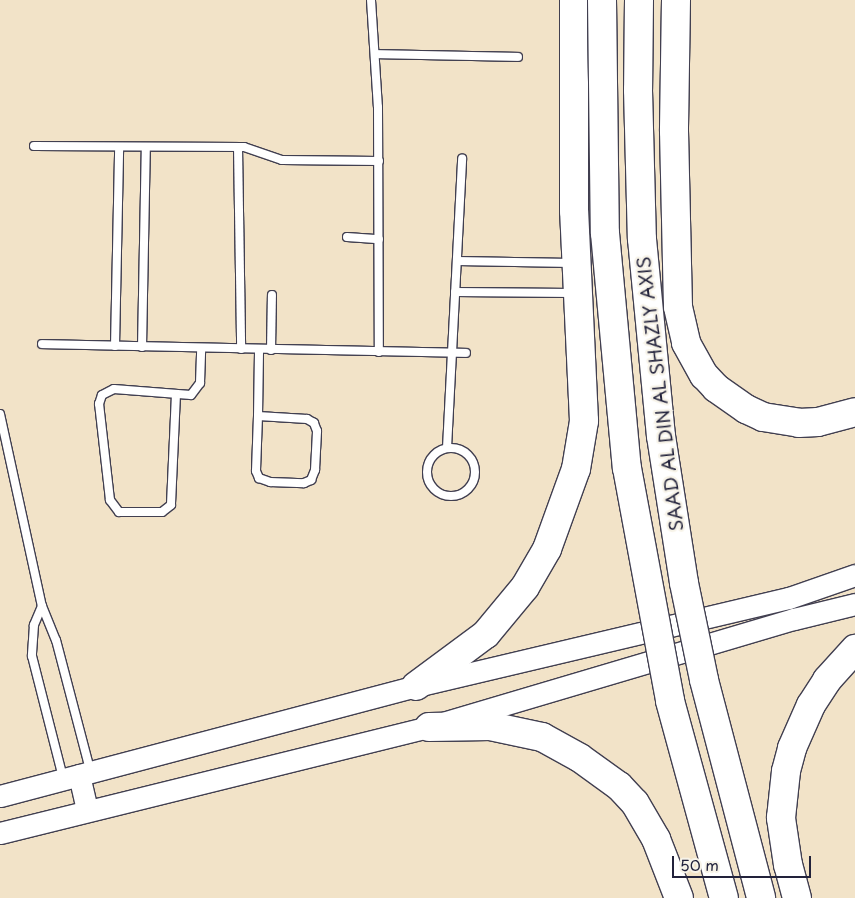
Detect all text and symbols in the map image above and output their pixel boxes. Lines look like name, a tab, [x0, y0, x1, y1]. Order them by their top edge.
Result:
street label: SAAD AL DIN AL SHAZLY AXIS	[632, 256, 688, 532]
scale bar	[675, 846, 814, 878]
text: 50 m	[680, 853, 719, 876]

